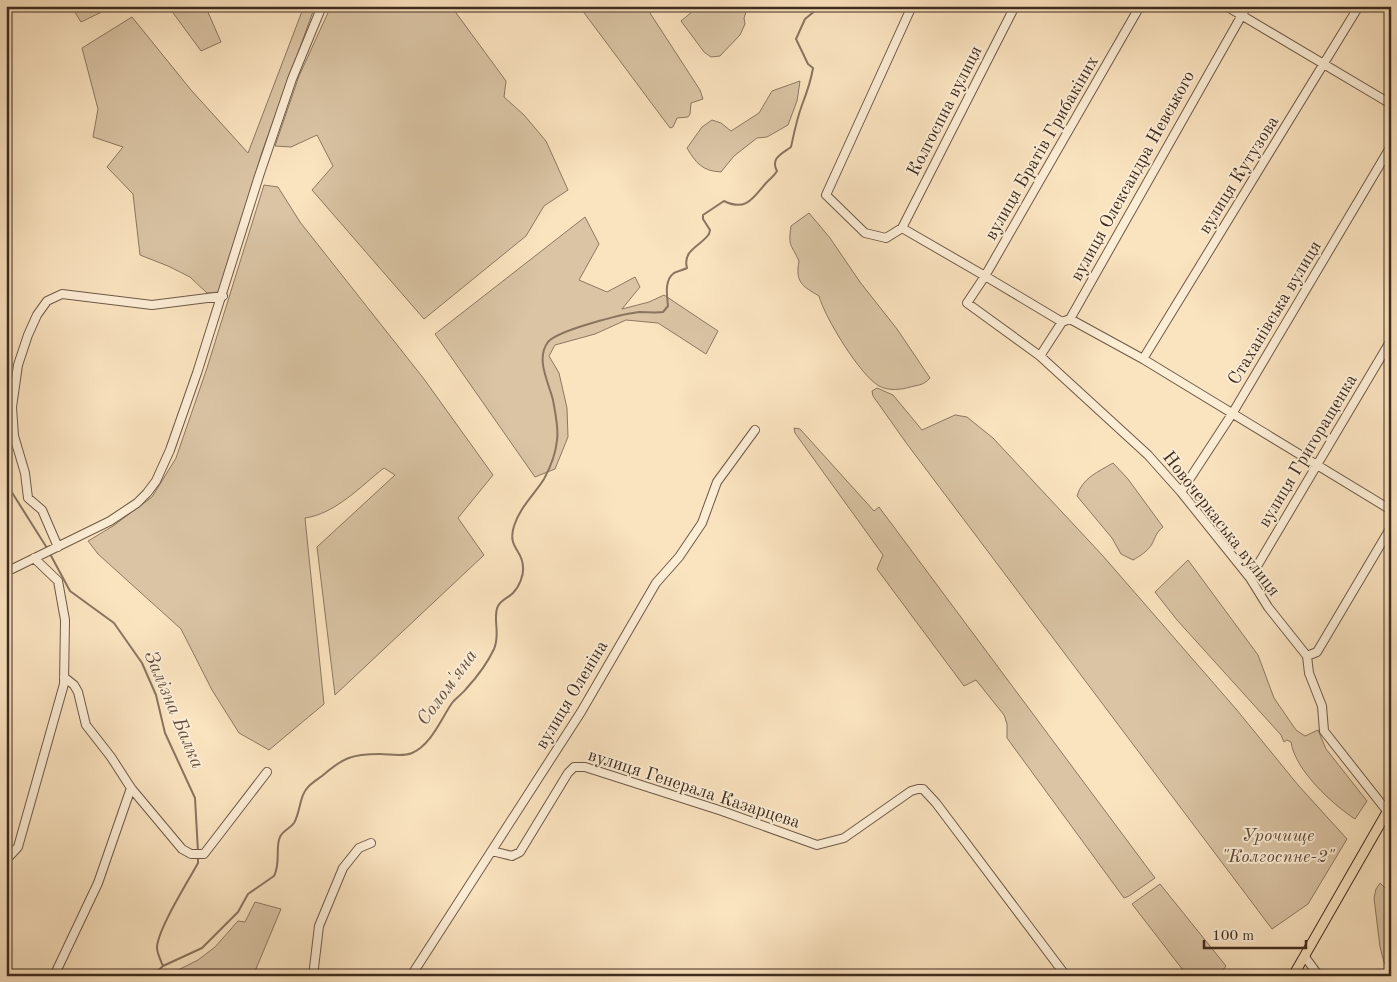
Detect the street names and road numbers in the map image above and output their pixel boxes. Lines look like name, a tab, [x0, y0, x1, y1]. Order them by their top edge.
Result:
street label: Колгоспна вулиця	[904, 43, 986, 179]
street label: вулиця Братів Грибакіних	[982, 53, 1102, 243]
street label: вулиця Олександра Невського	[1068, 68, 1198, 284]
street label: вулиця Кутузова	[1196, 113, 1282, 237]
street label: Стаханівська вулиця	[1225, 238, 1325, 388]
street label: вулиця Григоращенка	[1255, 371, 1361, 531]
street label: Новочеркаська вулиця	[1159, 448, 1283, 600]
street label: вулиця Оленіна	[533, 638, 611, 752]
street label: вулиця Генерала Казарцева	[586, 746, 802, 832]

